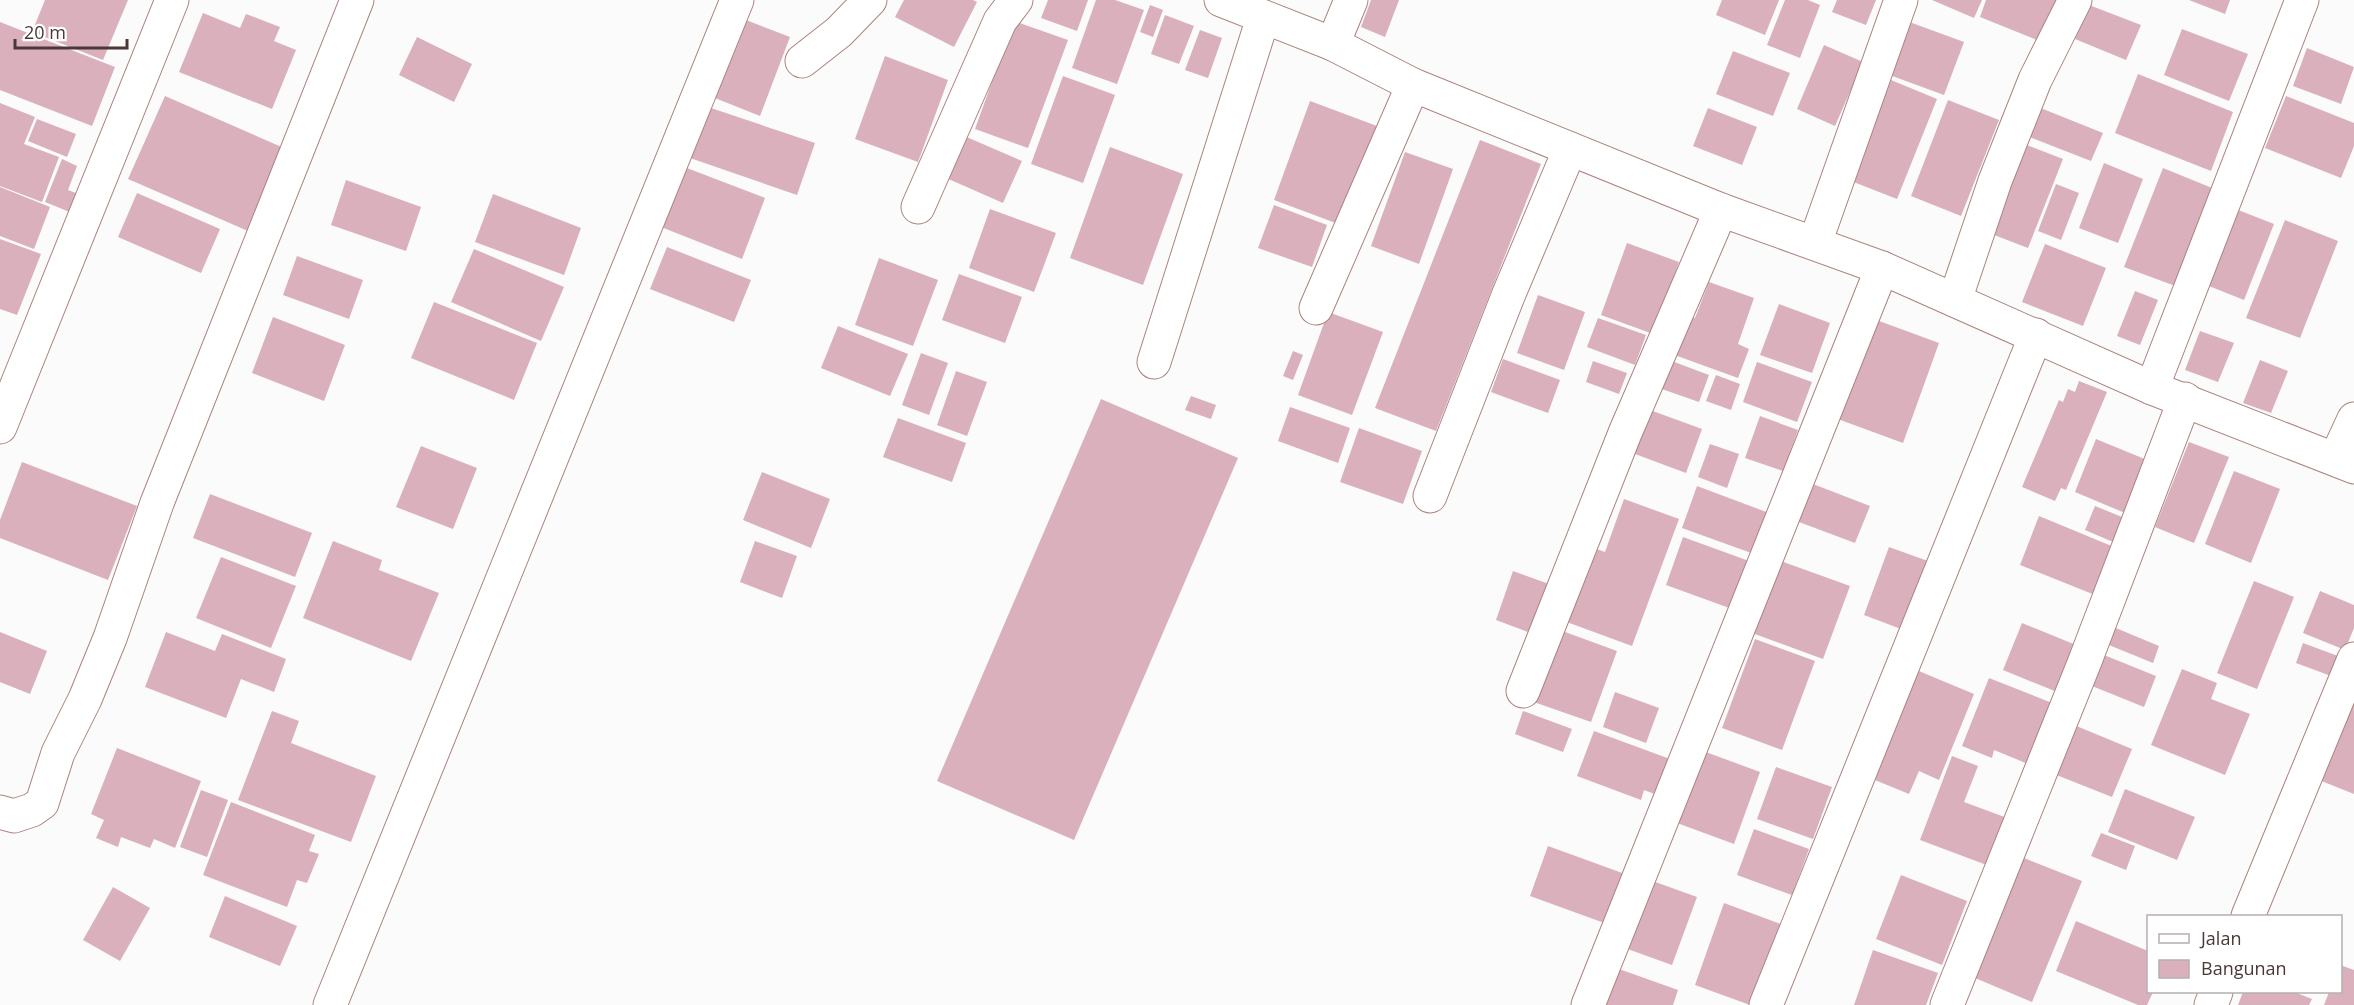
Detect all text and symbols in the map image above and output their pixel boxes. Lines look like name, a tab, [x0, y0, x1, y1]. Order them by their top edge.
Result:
scale bar	[15, 12, 128, 50]
text: 20 m	[24, 20, 66, 44]
legend	[2147, 915, 2342, 993]
text: Jalan	[2199, 926, 2241, 950]
text: Bangunan	[2201, 956, 2287, 980]

